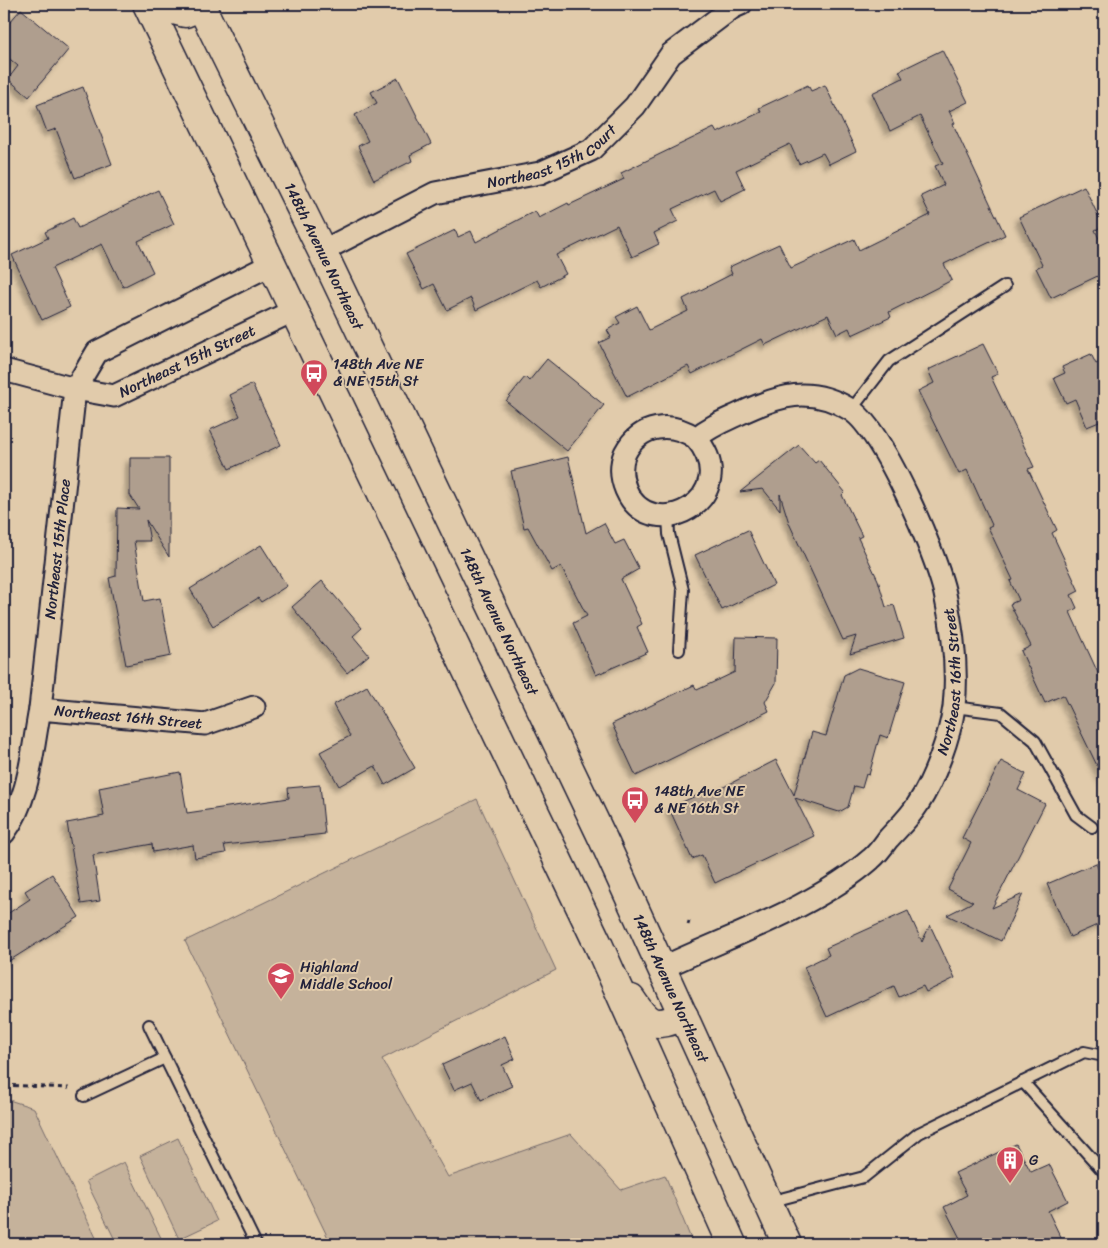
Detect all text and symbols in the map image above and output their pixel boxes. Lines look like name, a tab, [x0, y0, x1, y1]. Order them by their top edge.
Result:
street label: Northeast 15th Court	[485, 117, 624, 196]
street label: 148th Avenue Northeast	[277, 178, 371, 335]
street label: Northeast 15th Street	[114, 317, 260, 405]
place label: 148th Ave NE & NE 15th St	[333, 351, 425, 394]
bus stop icon: 148th Ave NE & NE 15th St	[299, 358, 329, 397]
street label: Northeast 15th Place	[37, 477, 78, 620]
street label: 148th Avenue Northeast	[452, 543, 546, 701]
street label: Northeast 16th Street	[929, 606, 968, 759]
street label: Northeast 16th Street	[53, 697, 204, 737]
place label: 148th Ave NE & NE 16th St	[654, 778, 746, 821]
bus stop icon: 148th Ave NE & NE 16th St	[620, 785, 650, 824]
street label: 148th Avenue Northeast	[626, 909, 716, 1068]
place label: Highland Middle School	[300, 954, 393, 997]
school or university icon: Highland Middle School	[266, 961, 296, 1000]
building icon: G	[995, 1145, 1025, 1184]
place label: G	[1029, 1147, 1039, 1173]

